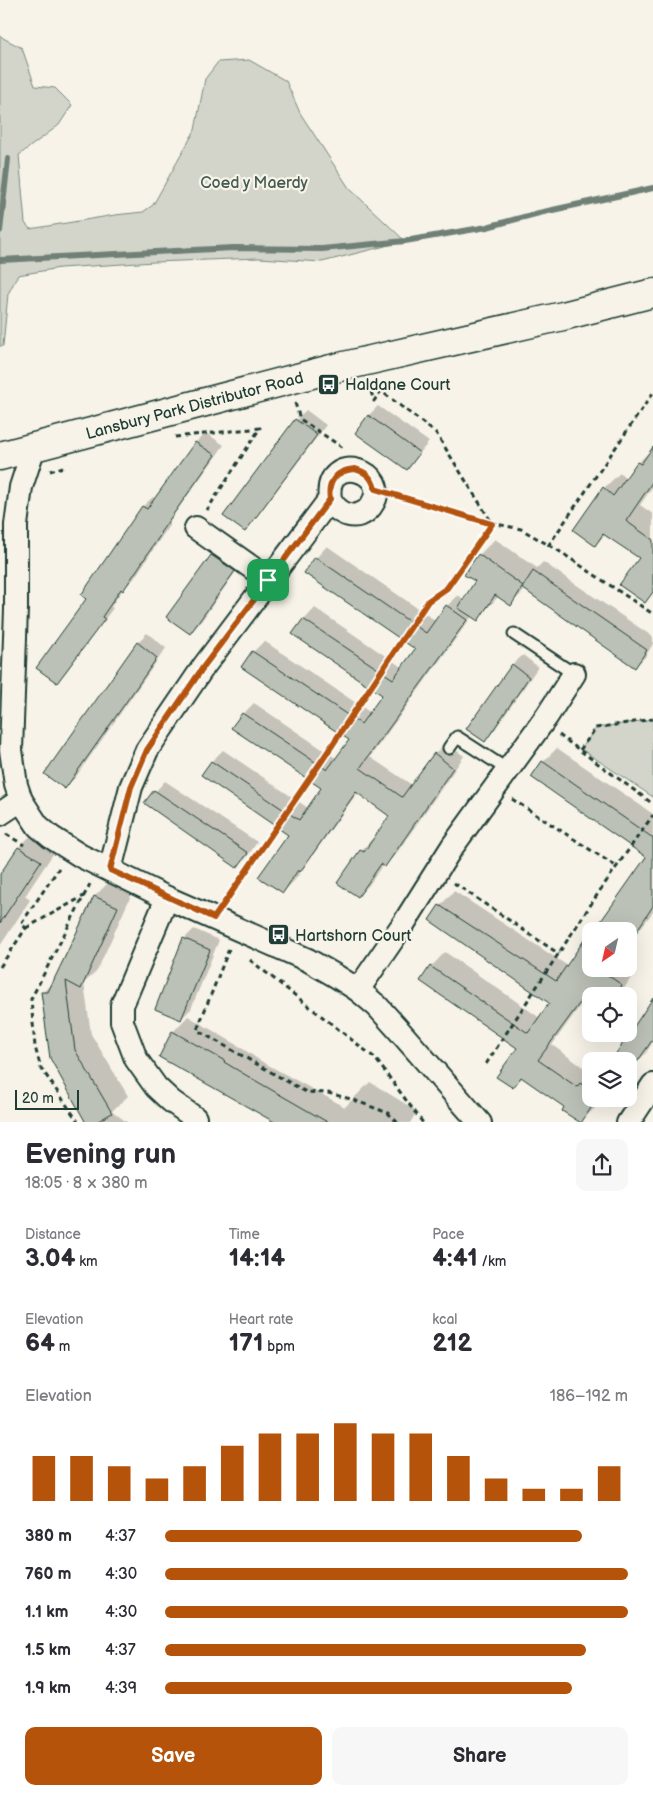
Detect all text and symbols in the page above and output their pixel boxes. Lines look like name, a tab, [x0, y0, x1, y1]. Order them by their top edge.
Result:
park label: Coed y Maerdy	[200, 174, 309, 193]
street label: Lansbury Park Distributor Road	[84, 369, 306, 444]
bus stop icon: Haldane Court	[317, 372, 341, 396]
place label: Haldane Court	[345, 376, 450, 395]
pin	[247, 559, 289, 601]
icon: arrive	[254, 566, 282, 594]
north arrow	[582, 922, 638, 978]
map controls	[582, 922, 637, 1107]
bus stop icon: Hartshorn Court	[267, 923, 291, 947]
place label: Hartshorn Court	[295, 927, 412, 946]
button: locate	[582, 987, 637, 1042]
button: layers	[582, 1052, 637, 1107]
scale bar	[15, 1088, 79, 1111]
text: 20 m	[22, 1090, 54, 1107]
text: Evening run	[25, 1138, 176, 1171]
button: share	[576, 1139, 628, 1191]
text: 18:05 · 8 × 380 m	[25, 1174, 147, 1193]
text: Distance	[25, 1226, 81, 1243]
text: Time	[229, 1226, 260, 1243]
text: Pace	[432, 1226, 464, 1243]
text: 3.04	[25, 1243, 75, 1274]
text: 14:14	[229, 1243, 285, 1274]
text: 4:41	[432, 1243, 478, 1274]
text: km	[75, 1253, 98, 1270]
text: /km	[478, 1253, 506, 1270]
text: Elevation	[25, 1311, 83, 1328]
text: Heart rate	[229, 1311, 293, 1328]
text: kcal	[432, 1311, 457, 1328]
text: 64	[25, 1328, 55, 1359]
text: 171	[229, 1328, 264, 1359]
text: 212	[432, 1328, 472, 1359]
text: m	[55, 1338, 70, 1355]
text: bpm	[264, 1338, 295, 1355]
text: Elevation	[25, 1387, 92, 1406]
text: 186–192 m	[550, 1387, 628, 1406]
text: 380 m	[25, 1527, 72, 1546]
text: 4:37	[105, 1527, 136, 1546]
text: 760 m	[25, 1565, 71, 1584]
text: 4:30	[105, 1565, 137, 1584]
text: 1.1 km	[25, 1603, 68, 1622]
text: 4:30	[105, 1603, 137, 1622]
text: 1.5 km	[25, 1641, 71, 1660]
text: 4:37	[105, 1641, 136, 1660]
text: 1.9 km	[25, 1679, 71, 1698]
text: 4:39	[105, 1679, 137, 1698]
button: Save	[25, 1727, 322, 1785]
button: Share	[332, 1727, 628, 1785]

